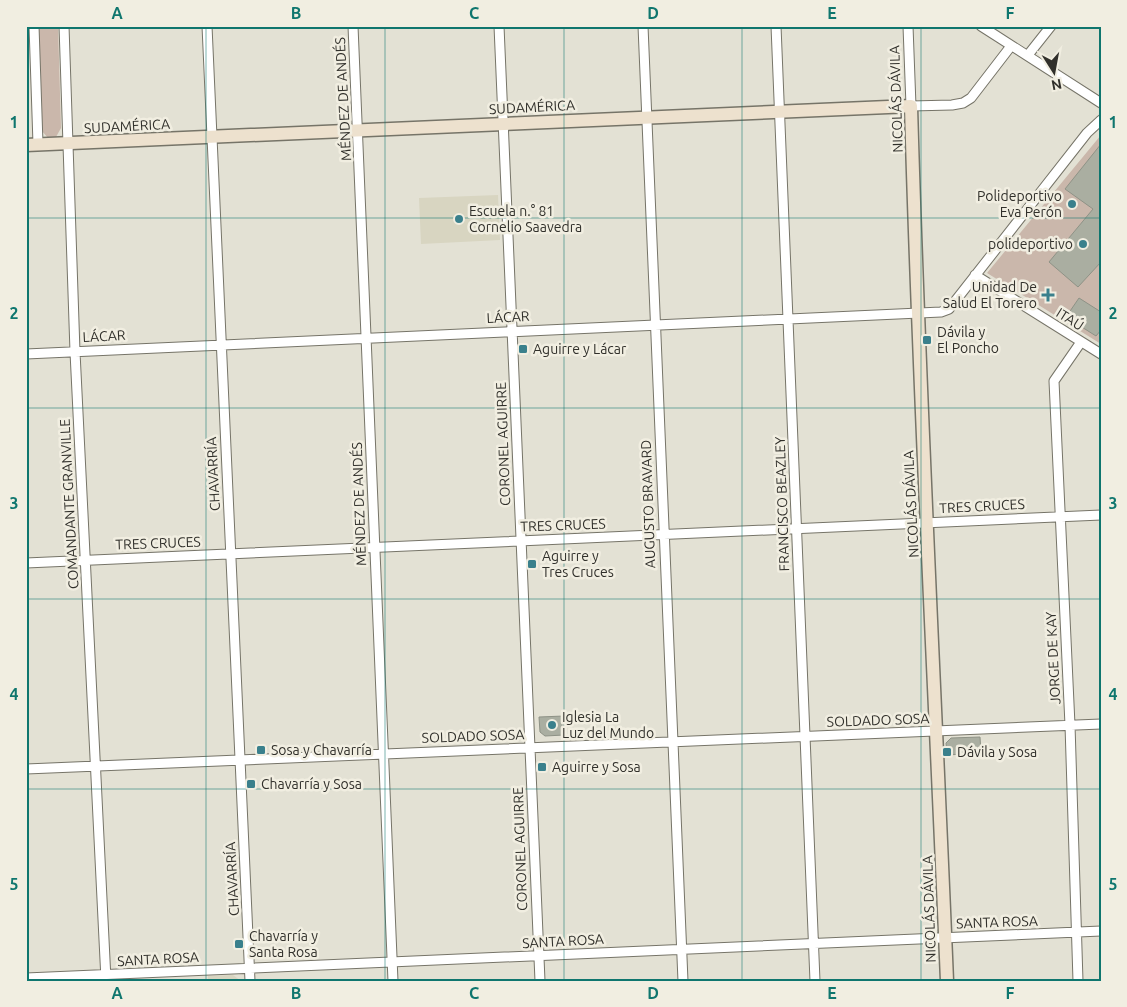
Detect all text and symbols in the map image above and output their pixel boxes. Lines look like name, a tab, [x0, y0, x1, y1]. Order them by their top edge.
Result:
text: A	[111, 4, 123, 22]
text: B	[291, 4, 301, 22]
text: C	[469, 4, 479, 22]
text: D	[647, 4, 659, 22]
text: E	[827, 4, 837, 22]
text: F	[1006, 4, 1015, 22]
street label: MÉNDEZ DE ANDÉS	[331, 37, 354, 161]
street label: NICOLÁS DÁVILA	[885, 45, 906, 153]
north arrow	[1030, 48, 1080, 98]
text: N	[1050, 76, 1063, 94]
street label: SUDAMÉRICA	[489, 96, 575, 117]
text: 1	[9, 113, 19, 131]
text: 1	[1108, 113, 1118, 131]
street label: SUDAMÉRICA	[84, 115, 170, 136]
place label: Polideportivo Eva Perón	[977, 188, 1062, 220]
marker: Polideportivo Eva Perón	[1066, 198, 1078, 210]
place label: Escuela n.° 81 Cornelio Saavedra	[469, 203, 582, 235]
marker: Escuela n.° 81 Cornelio Saavedra	[453, 213, 465, 225]
place label: polideportivo	[988, 236, 1073, 252]
marker: polideportivo	[1077, 238, 1089, 250]
place label: Unidad De Salud El Torero	[943, 279, 1037, 311]
marker: Unidad De Salud El Torero	[1041, 288, 1055, 302]
text: 2	[9, 304, 19, 322]
street label: ITAÚ	[1053, 304, 1087, 334]
text: 2	[1108, 304, 1118, 322]
street label: LÁCAR	[486, 307, 530, 326]
place label: Dávila y El Poncho	[937, 324, 999, 356]
street label: LÁCAR	[82, 326, 126, 345]
marker: Dávila y El Poncho	[921, 334, 933, 346]
place label: Aguirre y Lácar	[533, 341, 627, 357]
marker: Aguirre y Lácar	[517, 343, 529, 355]
street label: CORONEL AGUIRRE	[493, 382, 513, 506]
street label: COMANDANTE GRANVILLE	[57, 418, 81, 589]
street label: FRANCISCO BEAZLEY	[772, 436, 792, 572]
street label: CHAVARRÍA	[202, 437, 223, 511]
street label: AUGUSTO BRAVARD	[638, 439, 658, 569]
street label: MÉNDEZ DE ANDÉS	[348, 442, 369, 566]
street label: NICOLÁS DÁVILA	[899, 450, 922, 558]
text: 3	[9, 494, 19, 512]
text: 3	[1108, 494, 1118, 512]
street label: TRES CRUCES	[939, 496, 1025, 516]
street label: TRES CRUCES	[520, 516, 606, 534]
street label: TRES CRUCES	[115, 534, 201, 552]
place label: Aguirre y Tres Cruces	[542, 548, 614, 580]
marker: Aguirre y Tres Cruces	[526, 558, 538, 570]
street label: JORGE DE KAY	[1043, 611, 1063, 705]
text: 4	[9, 685, 19, 703]
text: 4	[1108, 685, 1118, 703]
place label: Iglesia La Luz del Mundo	[562, 709, 654, 741]
street label: SOLDADO SOSA	[826, 710, 930, 730]
marker: Iglesia La Luz del Mundo	[546, 719, 558, 731]
street label: SOLDADO SOSA	[421, 726, 525, 746]
place label: Sosa y Chavarría	[271, 742, 372, 758]
marker: Sosa y Chavarría	[255, 744, 267, 756]
place label: Dávila y Sosa	[957, 744, 1037, 760]
marker: Dávila y Sosa	[941, 746, 953, 758]
place label: Aguirre y Sosa	[552, 759, 641, 775]
marker: Aguirre y Sosa	[536, 761, 548, 773]
place label: Chavarría y Sosa	[261, 776, 362, 792]
marker: Chavarría y Sosa	[245, 778, 257, 790]
street label: CORONEL AGUIRRE	[510, 787, 530, 911]
street label: CHAVARRÍA	[221, 842, 242, 916]
street label: NICOLÁS DÁVILA	[918, 855, 939, 963]
text: 5	[9, 875, 19, 893]
text: 5	[1108, 875, 1118, 893]
street label: SANTA ROSA	[956, 913, 1038, 931]
place label: Chavarría y Santa Rosa	[249, 928, 318, 960]
street label: SANTA ROSA	[522, 931, 604, 951]
marker: Chavarría y Santa Rosa	[233, 938, 245, 950]
street label: SANTA ROSA	[117, 949, 199, 969]
text: A	[111, 984, 123, 1002]
text: B	[291, 984, 301, 1002]
text: C	[469, 984, 479, 1002]
text: D	[647, 984, 659, 1002]
text: E	[827, 984, 837, 1002]
text: F	[1006, 984, 1015, 1002]

